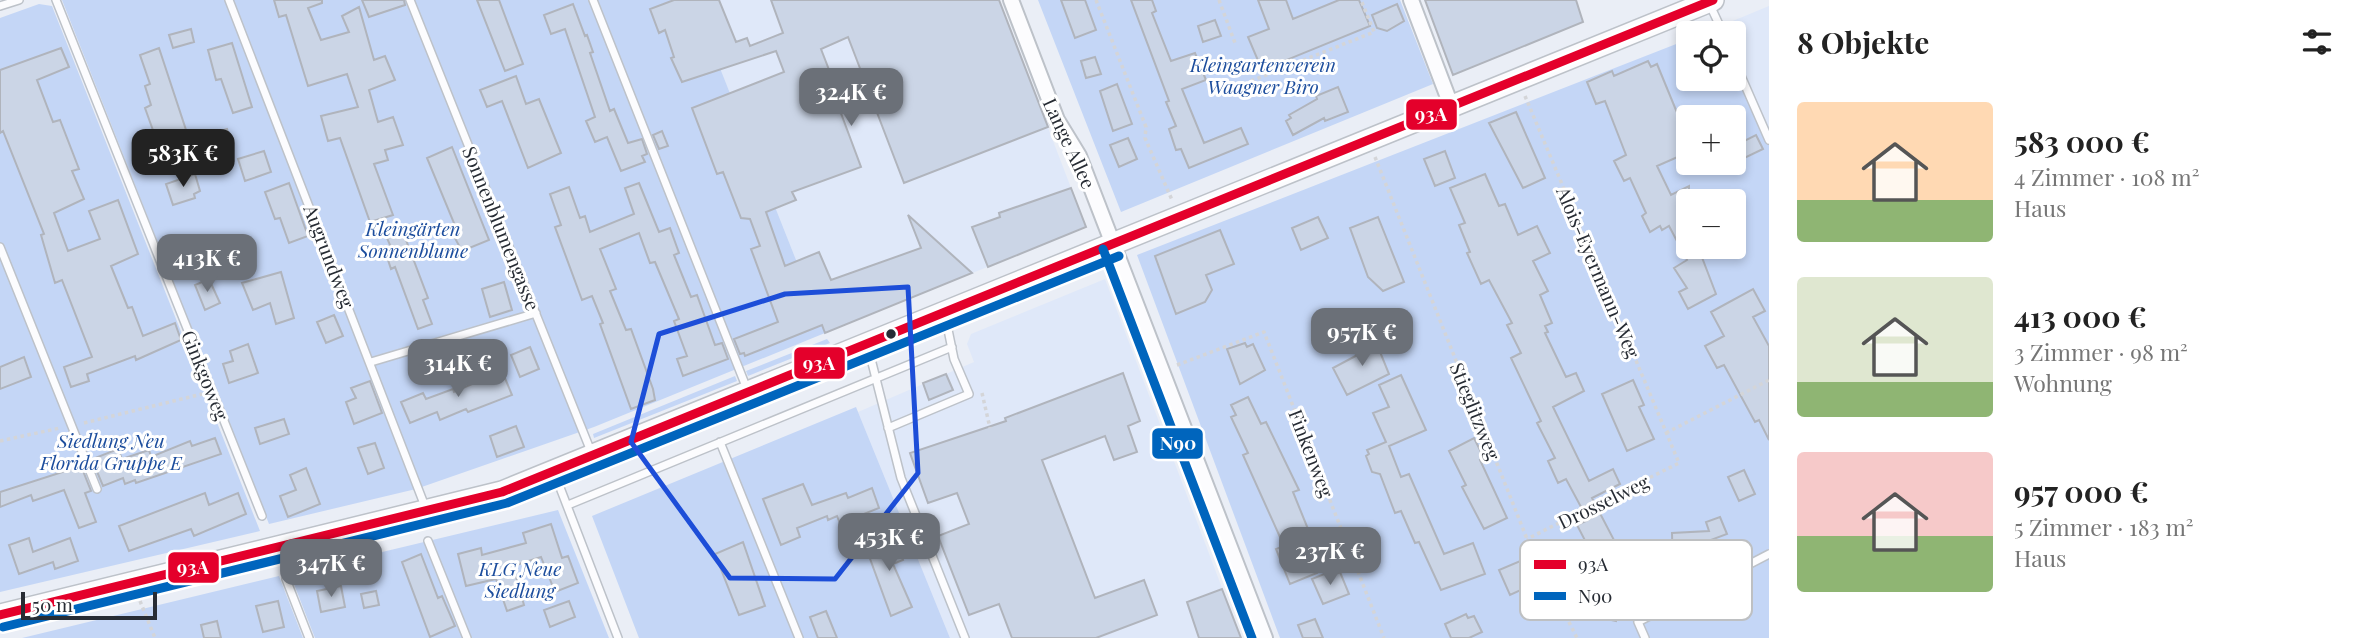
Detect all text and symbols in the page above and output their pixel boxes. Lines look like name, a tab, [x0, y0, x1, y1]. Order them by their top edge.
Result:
map controls	[1676, 21, 1746, 259]
button: locate	[1676, 21, 1746, 91]
text: 8 Objekte	[1797, 22, 1929, 62]
icon: filters	[2298, 23, 2336, 61]
park label: Kleingartenverein Waagner Biro	[1189, 51, 1336, 99]
pin: 324K €	[794, 68, 908, 128]
text: 324K €	[815, 75, 887, 106]
street label: Lange Allee	[1038, 93, 1102, 193]
line badge: 93A	[1405, 98, 1458, 131]
text: 93A	[1415, 100, 1448, 126]
button: +	[1676, 105, 1746, 175]
text: 583 000 €	[2014, 121, 2150, 161]
pin: 583K €	[126, 130, 240, 189]
icon: home	[1853, 130, 1937, 214]
text: 583K €	[148, 136, 218, 167]
street label: Sonnenblumengasse	[457, 142, 547, 314]
text: 4 Zimmer · 108 m²	[2014, 161, 2199, 192]
street label: Alois-Eyermann-Weg	[1551, 181, 1647, 362]
button: −	[1676, 189, 1746, 259]
text: Haus	[2014, 192, 2066, 223]
street label: Augrundweg	[298, 200, 362, 311]
park label: Kleingärten Sonnenblume	[357, 215, 468, 263]
pin: 413K €	[150, 234, 264, 294]
text: 413K €	[173, 241, 241, 272]
text: 413 000 €	[2014, 296, 2147, 336]
icon: home	[1853, 305, 1937, 389]
pin: 957K €	[1305, 308, 1419, 368]
text: 957K €	[1327, 315, 1397, 346]
street label: Ginkgoweg	[176, 326, 236, 424]
unlabelled marker	[884, 327, 898, 341]
text: 3 Zimmer · 98 m²	[2014, 336, 2188, 367]
pin: 314K €	[401, 340, 515, 399]
text: 314K €	[424, 346, 492, 377]
line badge: 93A	[793, 346, 846, 380]
text: 93A	[803, 349, 836, 375]
street label: Stieglitzweg	[1445, 358, 1507, 464]
text: Wohnung	[2014, 367, 2112, 398]
street label: Finkenweg	[1283, 405, 1341, 501]
park label: Siedlung Neu Florida Gruppe E	[39, 427, 183, 475]
line badge: N90	[1151, 427, 1204, 460]
text: N90	[1160, 429, 1196, 455]
street label: Drosselweg	[1553, 468, 1653, 534]
text: 957 000 €	[2014, 471, 2149, 511]
icon: home	[1853, 480, 1937, 564]
text: 5 Zimmer · 183 m²	[2014, 511, 2194, 542]
pin: 453K €	[832, 514, 946, 573]
text: 453K €	[854, 520, 924, 551]
pin: 237K €	[1273, 528, 1387, 587]
text: 237K €	[1295, 534, 1365, 565]
pin: 347K €	[274, 540, 388, 599]
legend	[1520, 540, 1752, 620]
text: Haus	[2014, 542, 2066, 573]
text: 347K €	[296, 546, 366, 577]
text: 93A	[1578, 550, 1609, 576]
line badge: 93A	[167, 551, 220, 584]
text: 93A	[177, 553, 210, 579]
park label: KLG Neue Siedlung	[478, 555, 561, 603]
text: N90	[1578, 582, 1613, 608]
scale bar	[21, 589, 158, 621]
text: 50 m	[32, 591, 73, 617]

